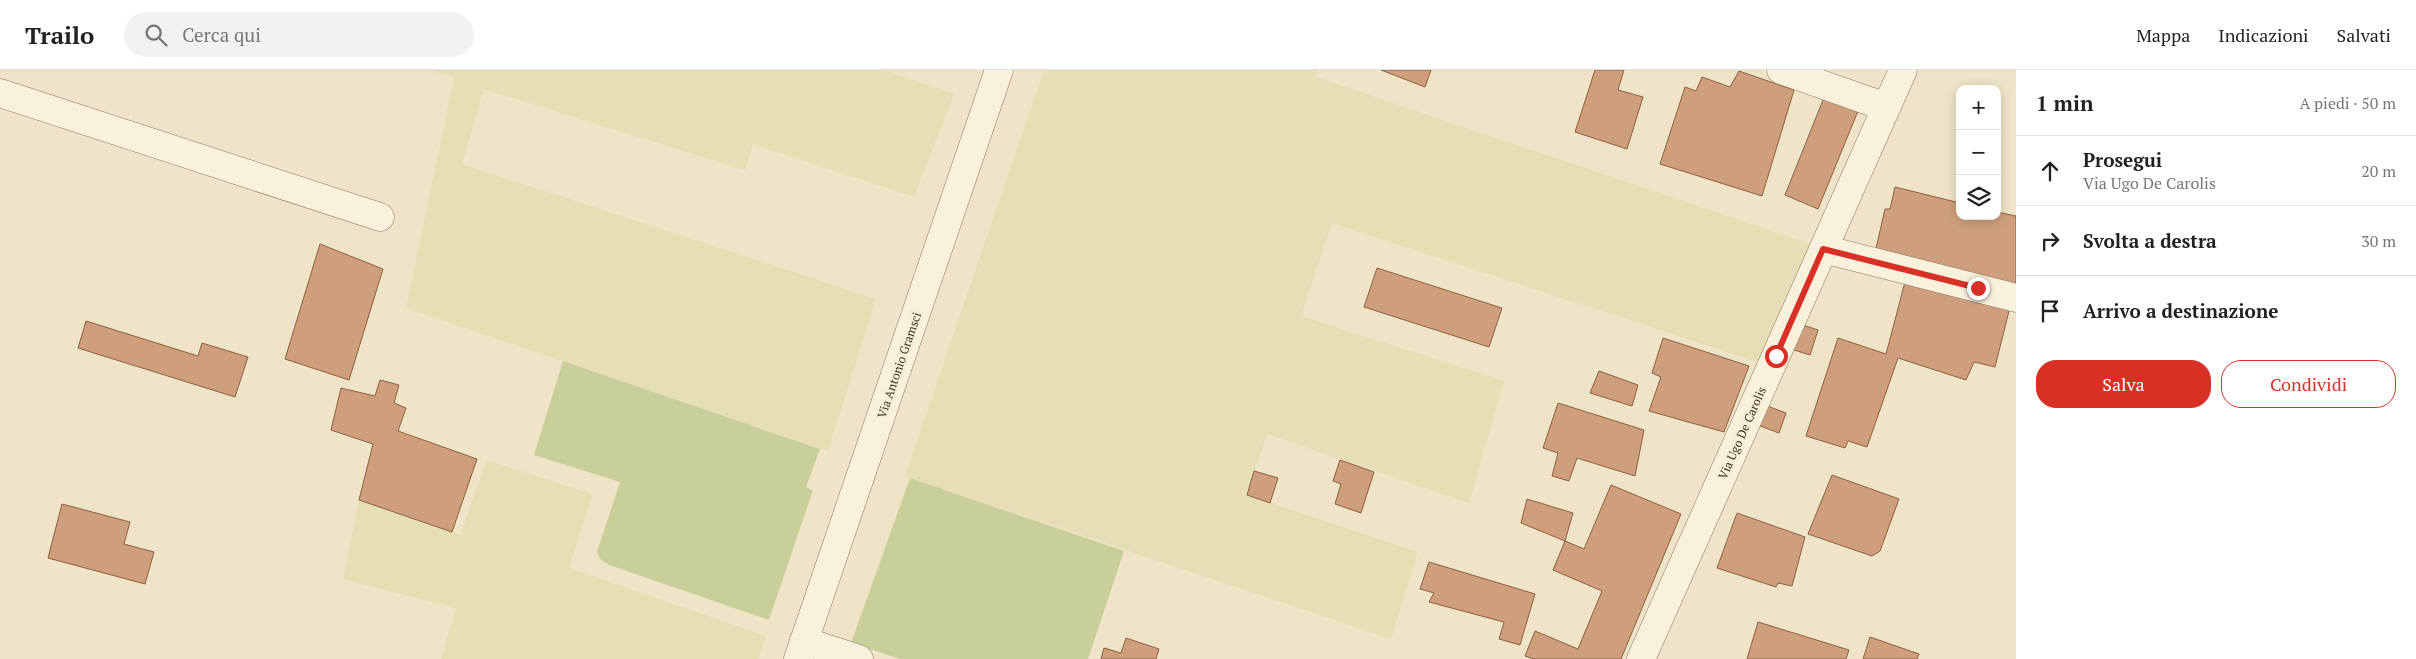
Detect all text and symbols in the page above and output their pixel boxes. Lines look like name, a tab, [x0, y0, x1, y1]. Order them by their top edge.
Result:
search box	[124, 12, 474, 57]
text: Trailo	[25, 19, 94, 51]
icon: search	[142, 21, 170, 49]
text: Cerca qui	[182, 22, 261, 47]
text: Mappa	[2136, 23, 2190, 47]
text: Indicazioni	[2218, 23, 2309, 47]
text: Salvati	[2337, 23, 2391, 47]
map controls	[1956, 85, 2001, 220]
button: +	[1956, 85, 2001, 130]
text: 1 min	[2036, 89, 2093, 117]
text: A piedi · 50 m	[2300, 92, 2396, 114]
button: −	[1956, 130, 2001, 175]
text: Prosegui	[2083, 147, 2162, 172]
icon: ahead	[2036, 157, 2064, 185]
text: 20 m	[2361, 160, 2396, 182]
text: Via Ugo De Carolis	[2083, 172, 2216, 194]
button: layers	[1956, 175, 2001, 220]
icon: right	[2036, 227, 2064, 255]
text: Svolta a destra	[2083, 228, 2217, 253]
text: 30 m	[2361, 230, 2396, 252]
route end	[1967, 277, 1990, 300]
icon: arrive	[2036, 297, 2064, 325]
text: Arrivo a destinazione	[2083, 298, 2278, 323]
street label: Via Antonio Gramsci	[874, 310, 924, 420]
route start	[1765, 345, 1788, 368]
button: Salva	[2036, 360, 2211, 408]
button: Condividi	[2221, 360, 2396, 408]
street label: Via Ugo De Carolis	[1715, 384, 1769, 482]

